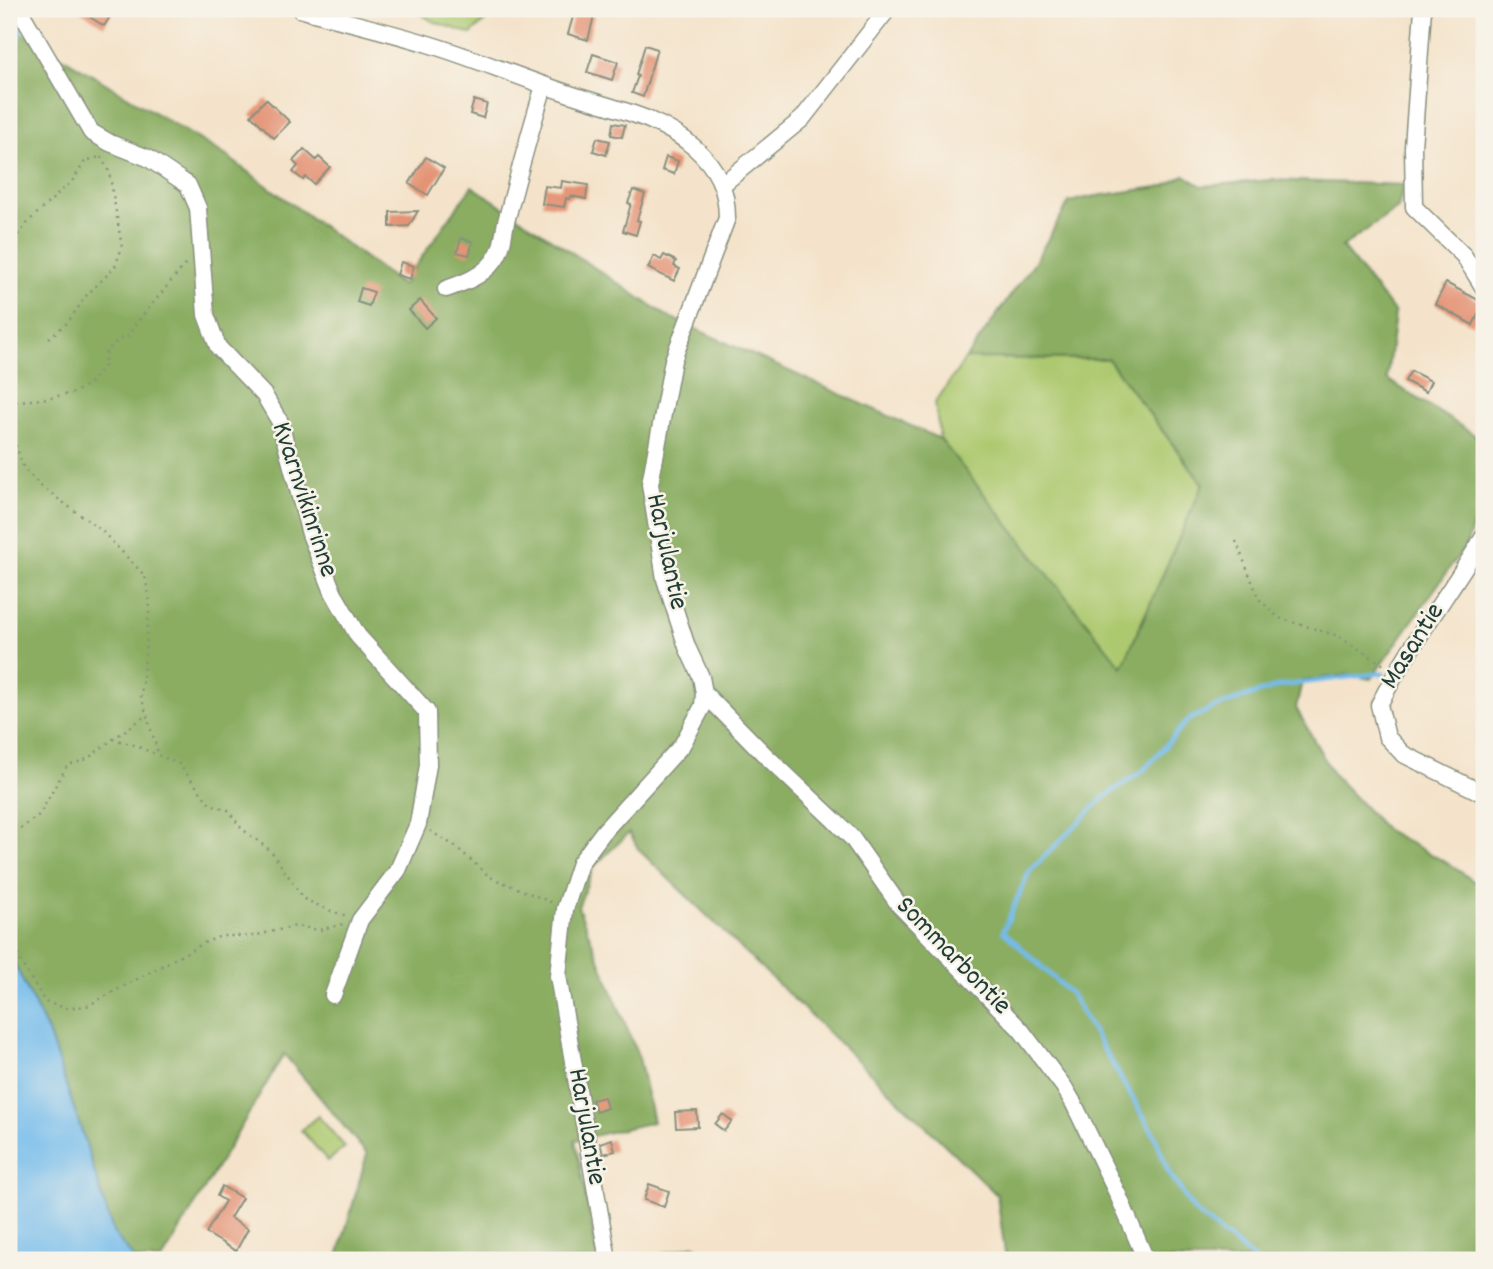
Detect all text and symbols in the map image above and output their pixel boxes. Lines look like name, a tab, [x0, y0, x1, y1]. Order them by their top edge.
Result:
street label: Kvarnvikinrinne	[259, 417, 347, 583]
street label: Harjulantie	[633, 490, 697, 614]
street label: Masantie	[1372, 596, 1456, 698]
street label: Sommarbontie	[885, 888, 1019, 1026]
street label: Harjulantie	[555, 1066, 615, 1188]

